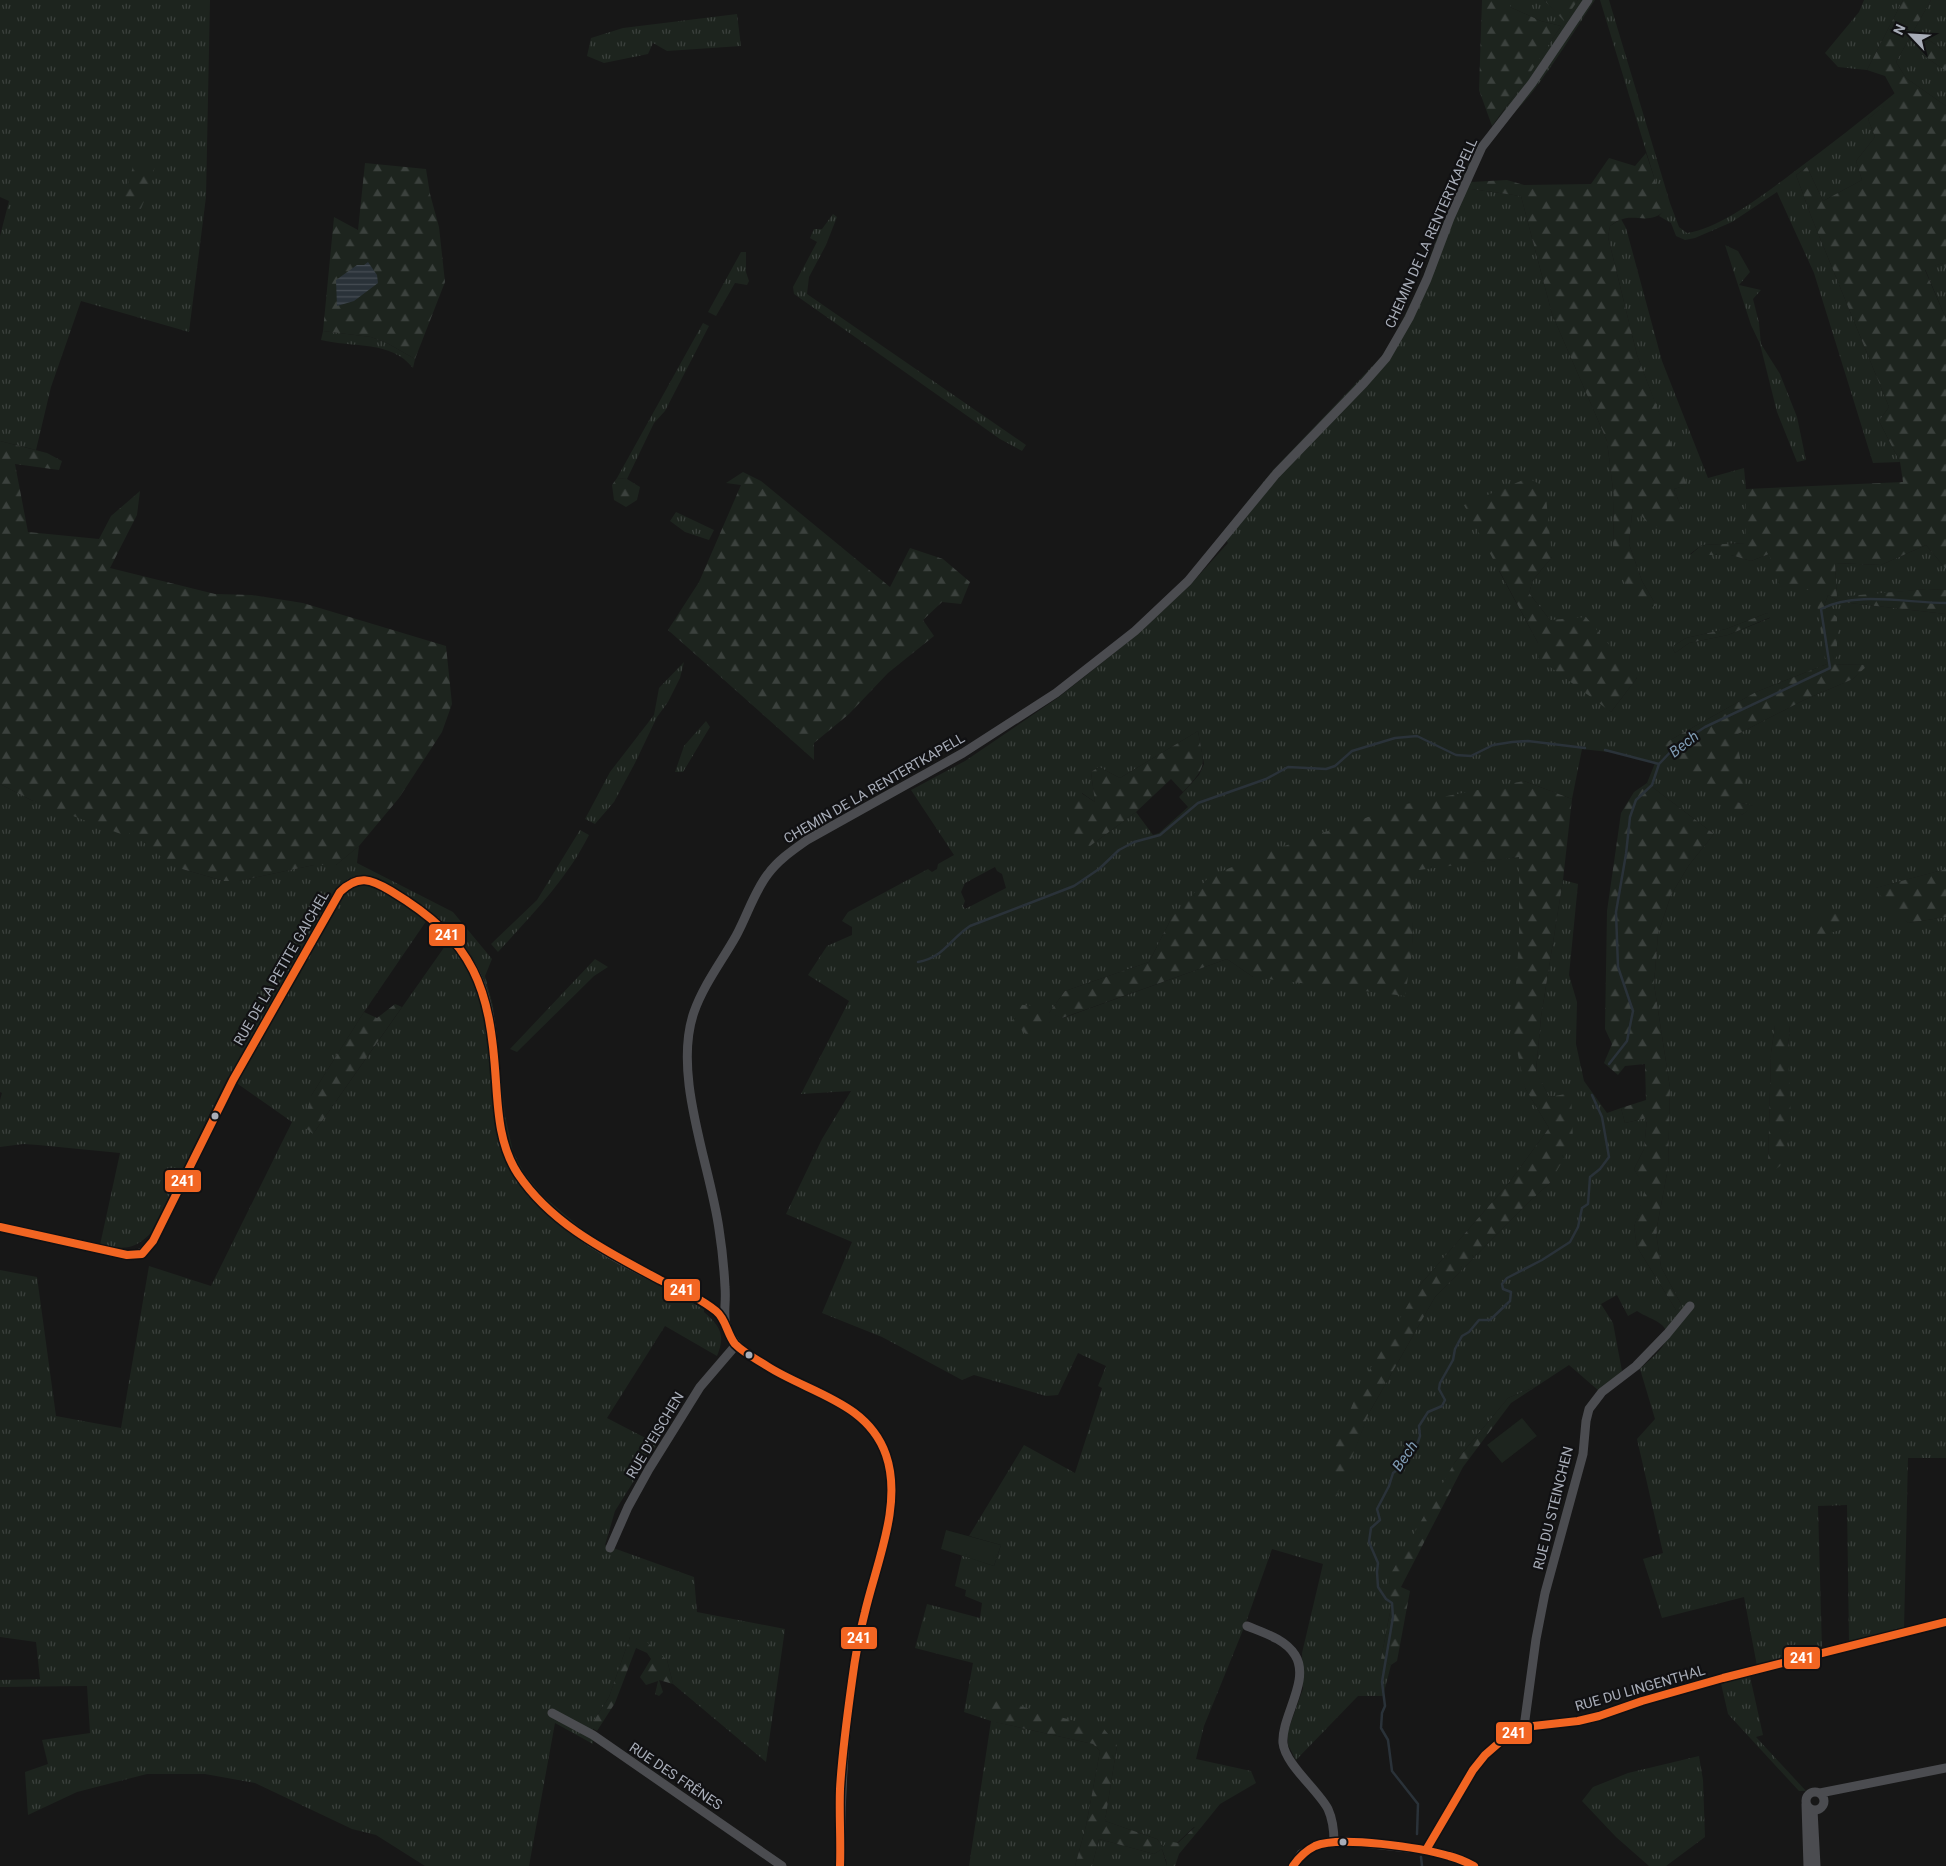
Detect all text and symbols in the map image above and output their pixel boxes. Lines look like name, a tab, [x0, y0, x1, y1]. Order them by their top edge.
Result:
north arrow	[1886, 10, 1936, 60]
text: N	[1890, 22, 1909, 37]
street label: CHEMIN DE LA RENTERTKAPELL	[1382, 135, 1480, 331]
water label: Bech	[1666, 727, 1702, 761]
street label: CHEMIN DE LA RENTERTKAPELL	[781, 729, 968, 847]
street label: RUE DE LA PETITE GAICHEL	[230, 887, 332, 1048]
line badge: 241	[428, 923, 466, 947]
text: 241	[435, 927, 459, 943]
unlabelled marker	[210, 1111, 220, 1121]
line badge: 241	[164, 1169, 202, 1193]
text: 241	[171, 1173, 195, 1189]
line badge: 241	[663, 1278, 701, 1302]
text: 241	[670, 1282, 694, 1298]
unlabelled marker	[744, 1350, 754, 1360]
street label: RUE D'EISCHEN	[623, 1389, 687, 1481]
water label: Bech	[1388, 1438, 1422, 1474]
street label: RUE DU STEINCHEN	[1530, 1445, 1576, 1571]
line badge: 241	[840, 1626, 878, 1650]
text: 241	[847, 1630, 871, 1646]
line badge: 241	[1783, 1646, 1821, 1670]
text: 241	[1790, 1650, 1814, 1666]
street label: RUE DU LINGENTHAL	[1573, 1662, 1707, 1714]
line badge: 241	[1495, 1721, 1533, 1745]
text: 241	[1502, 1725, 1526, 1741]
street label: RUE DES FRÊNES	[626, 1738, 726, 1813]
unlabelled marker	[1338, 1837, 1348, 1847]

